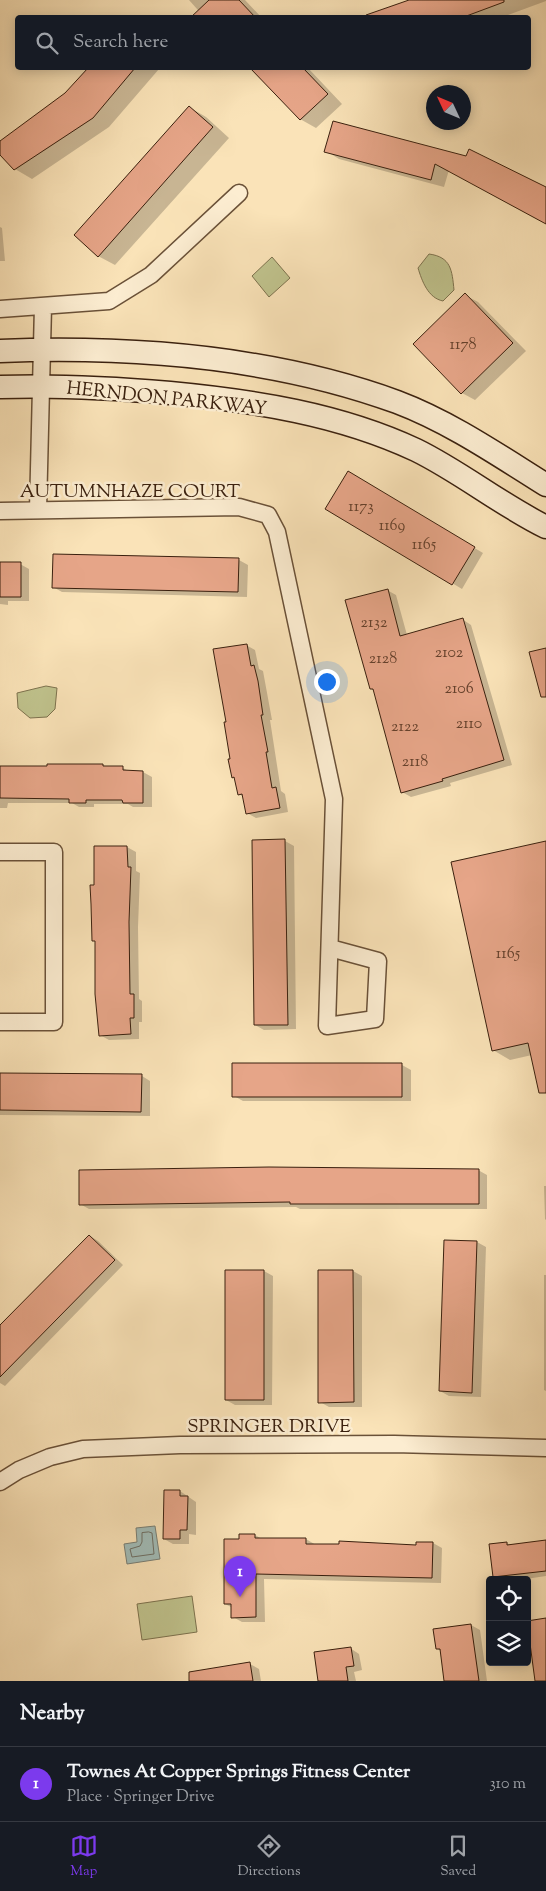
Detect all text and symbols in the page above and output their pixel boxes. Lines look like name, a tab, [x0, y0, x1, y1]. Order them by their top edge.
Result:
search box	[15, 15, 531, 70]
icon: search	[33, 29, 61, 57]
text: Search here	[73, 29, 168, 56]
north arrow	[426, 85, 471, 130]
house number: 1178	[450, 334, 476, 357]
street label: HERNDON PARKWAY	[65, 376, 269, 423]
street label: AUTUMNHAZE COURT	[20, 479, 240, 506]
house number: 1173	[348, 496, 374, 519]
house number: 1169	[379, 515, 406, 538]
house number: 1165	[412, 534, 437, 557]
house number: 2132	[361, 612, 388, 635]
house number: 2102	[435, 642, 464, 665]
house number: 2128	[369, 648, 397, 671]
your location	[314, 669, 340, 695]
house number: 2106	[444, 678, 474, 701]
house number: 2110	[456, 713, 482, 736]
house number: 2122	[391, 716, 419, 739]
house number: 2118	[402, 751, 428, 774]
house number: 1165	[496, 943, 521, 966]
street label: SPRINGER DRIVE	[187, 1414, 351, 1441]
pin: 1	[224, 1556, 256, 1597]
map controls	[486, 1576, 531, 1666]
button: locate	[486, 1576, 531, 1621]
button: layers	[486, 1621, 531, 1666]
text: Nearby	[20, 1699, 85, 1729]
text: Townes At Copper Springs Fitness Center	[67, 1759, 410, 1786]
text: 1	[33, 1773, 39, 1796]
text: 310 m	[489, 1773, 526, 1796]
text: Place · Springer Drive	[67, 1786, 215, 1809]
tab: Map	[70, 1832, 98, 1882]
tab: Directions	[237, 1832, 301, 1882]
tab: Saved	[440, 1832, 476, 1882]

